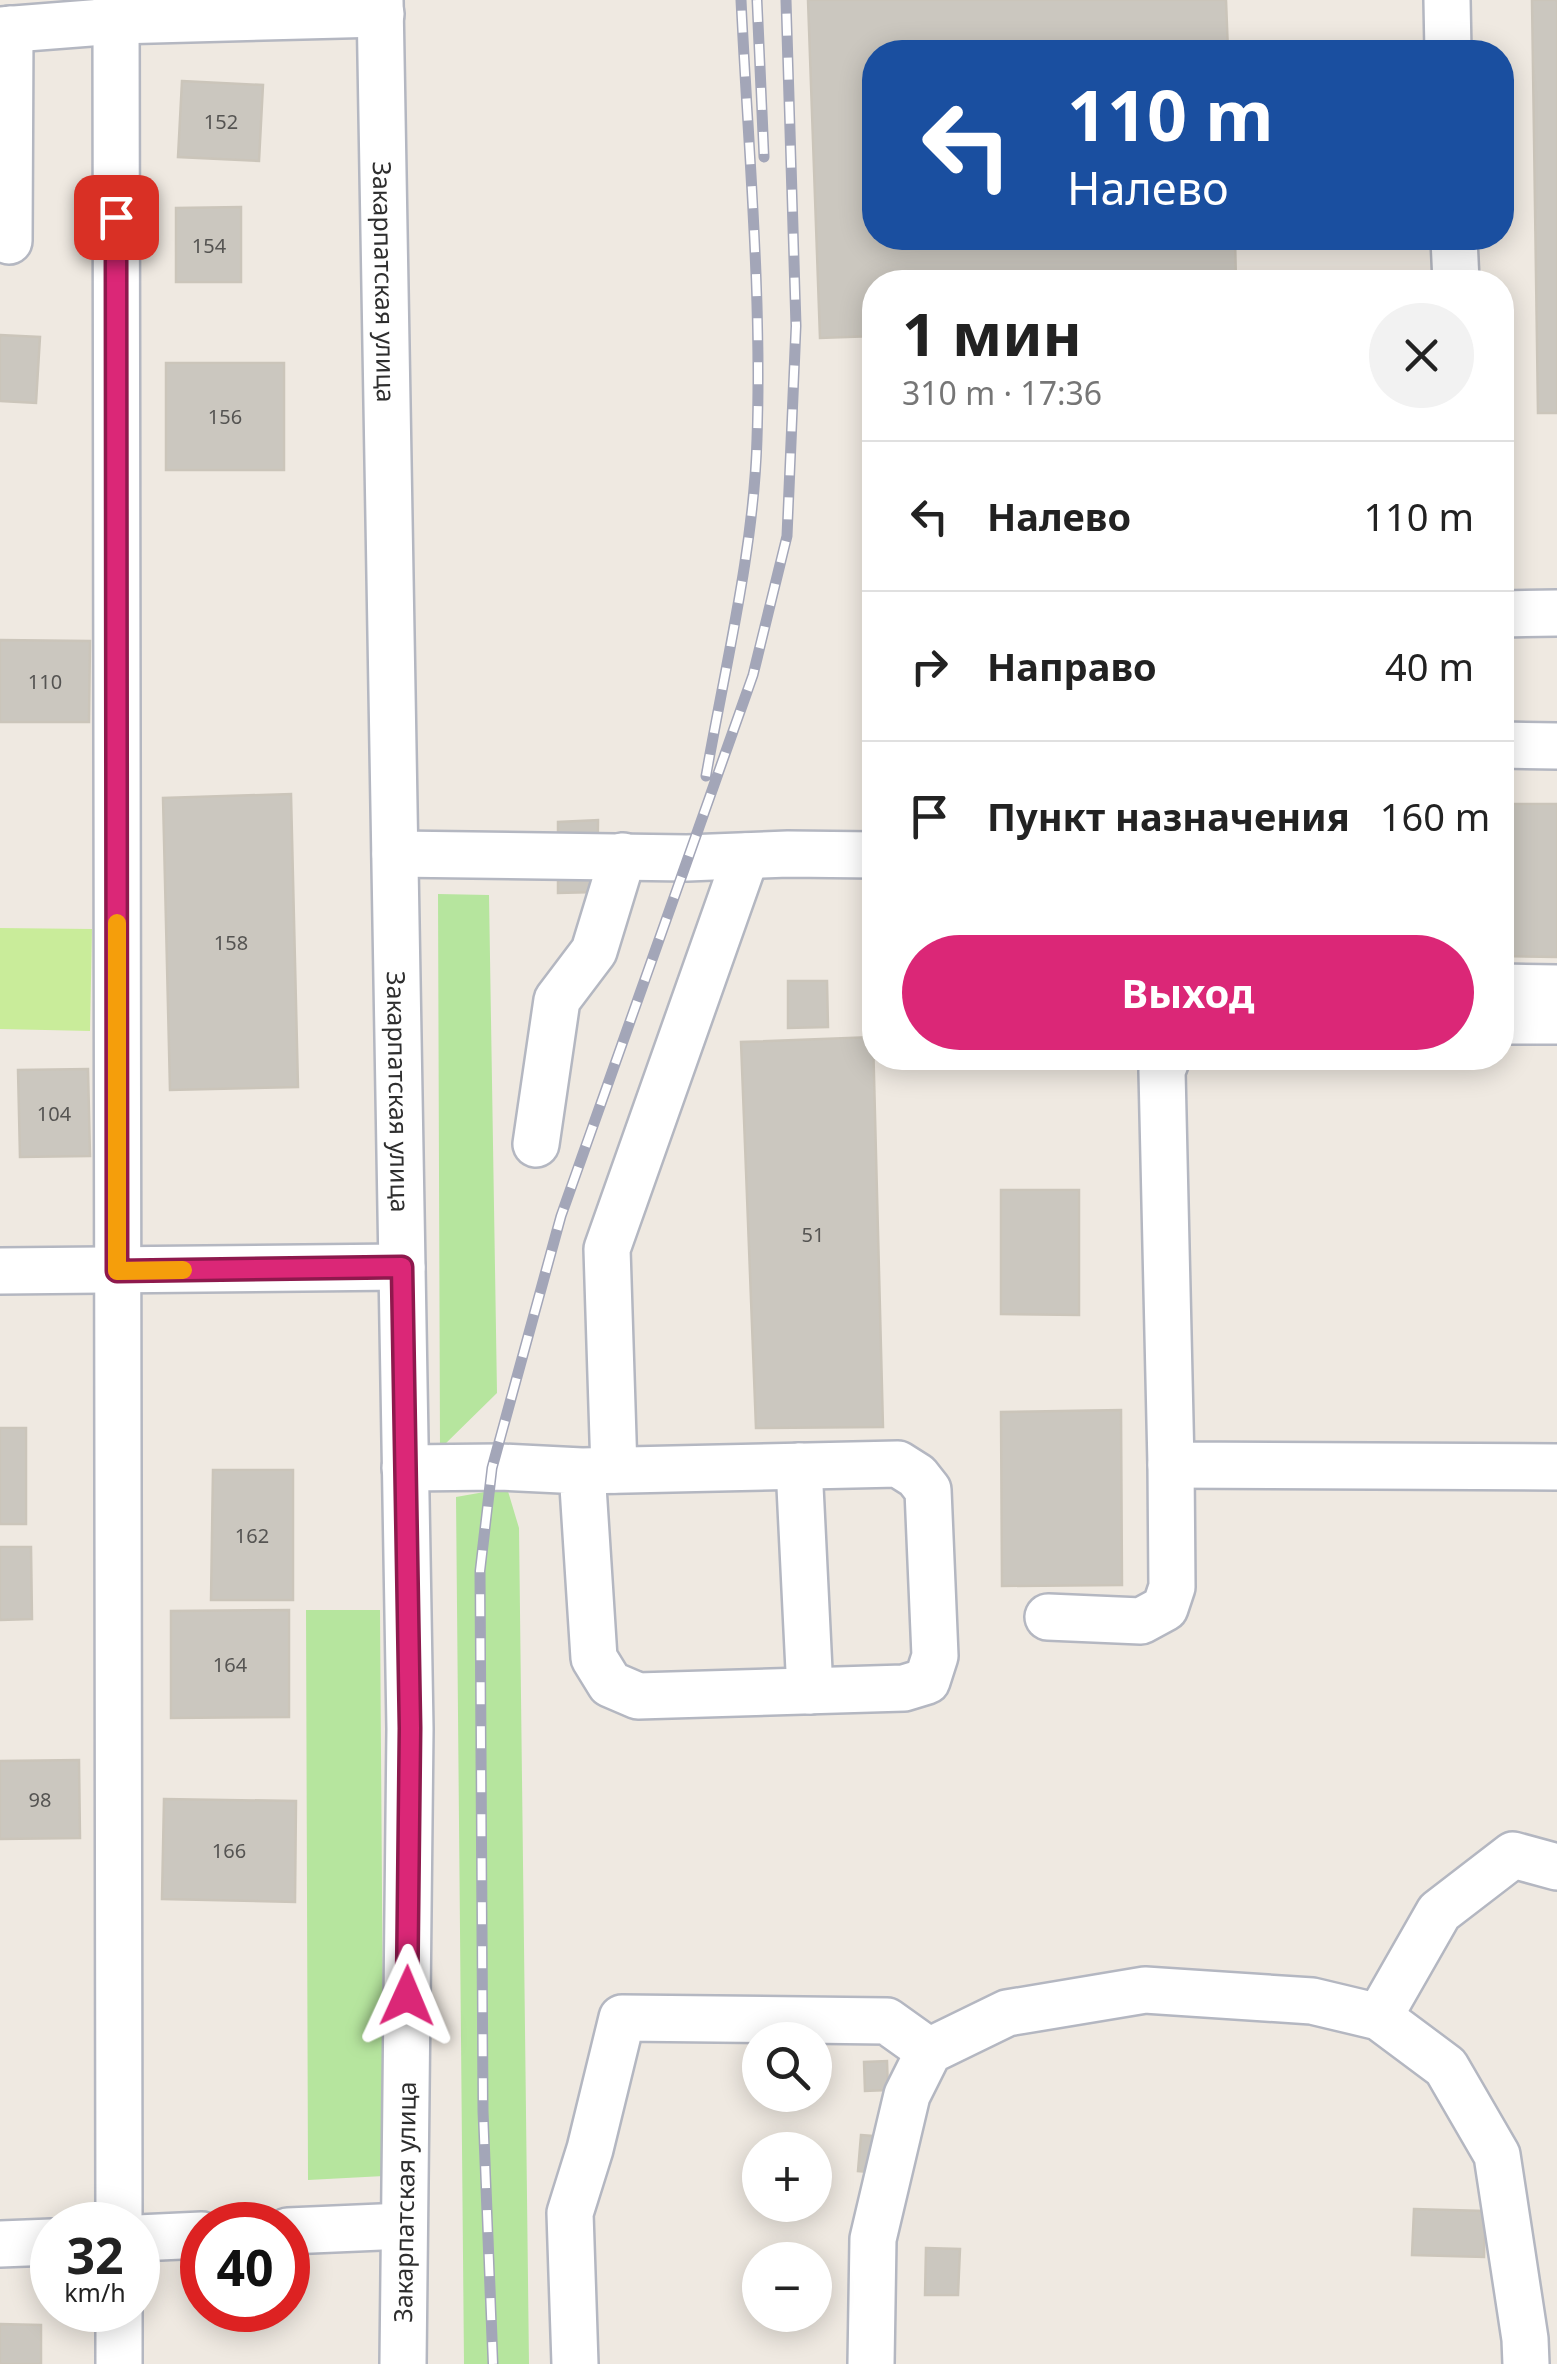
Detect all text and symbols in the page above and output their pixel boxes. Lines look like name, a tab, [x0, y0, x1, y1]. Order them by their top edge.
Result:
text: 110 m	[1067, 66, 1274, 162]
icon: left	[902, 80, 1032, 210]
house number: 152	[204, 108, 238, 135]
text: Налево	[1067, 157, 1229, 218]
street label: Закарпатская улица	[366, 161, 404, 403]
pin	[74, 175, 159, 260]
icon: arrive	[89, 190, 144, 245]
house number: 154	[192, 232, 227, 259]
text: 1 мин	[902, 292, 1082, 374]
button: close	[1369, 303, 1474, 408]
text: 310 m · 17:36	[902, 371, 1102, 414]
house number: 156	[208, 403, 242, 430]
icon: left	[902, 489, 957, 544]
text: Налево	[987, 490, 1131, 542]
text: 110 m	[1363, 490, 1474, 542]
icon: right	[902, 639, 957, 694]
text: Направо	[987, 640, 1157, 692]
text: 40 m	[1385, 640, 1474, 692]
house number: 110	[28, 668, 62, 695]
icon: arrive	[902, 789, 957, 844]
text: Пункт назначения	[987, 790, 1350, 842]
text: 160 m	[1380, 790, 1490, 842]
house number: 158	[214, 929, 248, 956]
button: Выход	[902, 935, 1474, 1050]
street label: Закарпатская улица	[380, 971, 418, 1213]
house number: 104	[37, 1100, 72, 1127]
house number: 51	[802, 1221, 824, 1248]
house number: 162	[235, 1522, 269, 1549]
house number: 164	[213, 1651, 248, 1678]
house number: 98	[29, 1786, 51, 1813]
house number: 166	[212, 1837, 246, 1864]
position arrow	[355, 1944, 459, 2048]
map controls	[742, 2022, 832, 2332]
button: search	[742, 2022, 832, 2112]
street label: Закарпатская улица	[385, 2081, 423, 2323]
button: +	[742, 2132, 832, 2222]
speed limit sign: 40	[180, 2202, 310, 2332]
text: 32	[66, 2221, 124, 2289]
button: −	[742, 2242, 832, 2332]
text: km/h	[64, 2275, 126, 2309]

